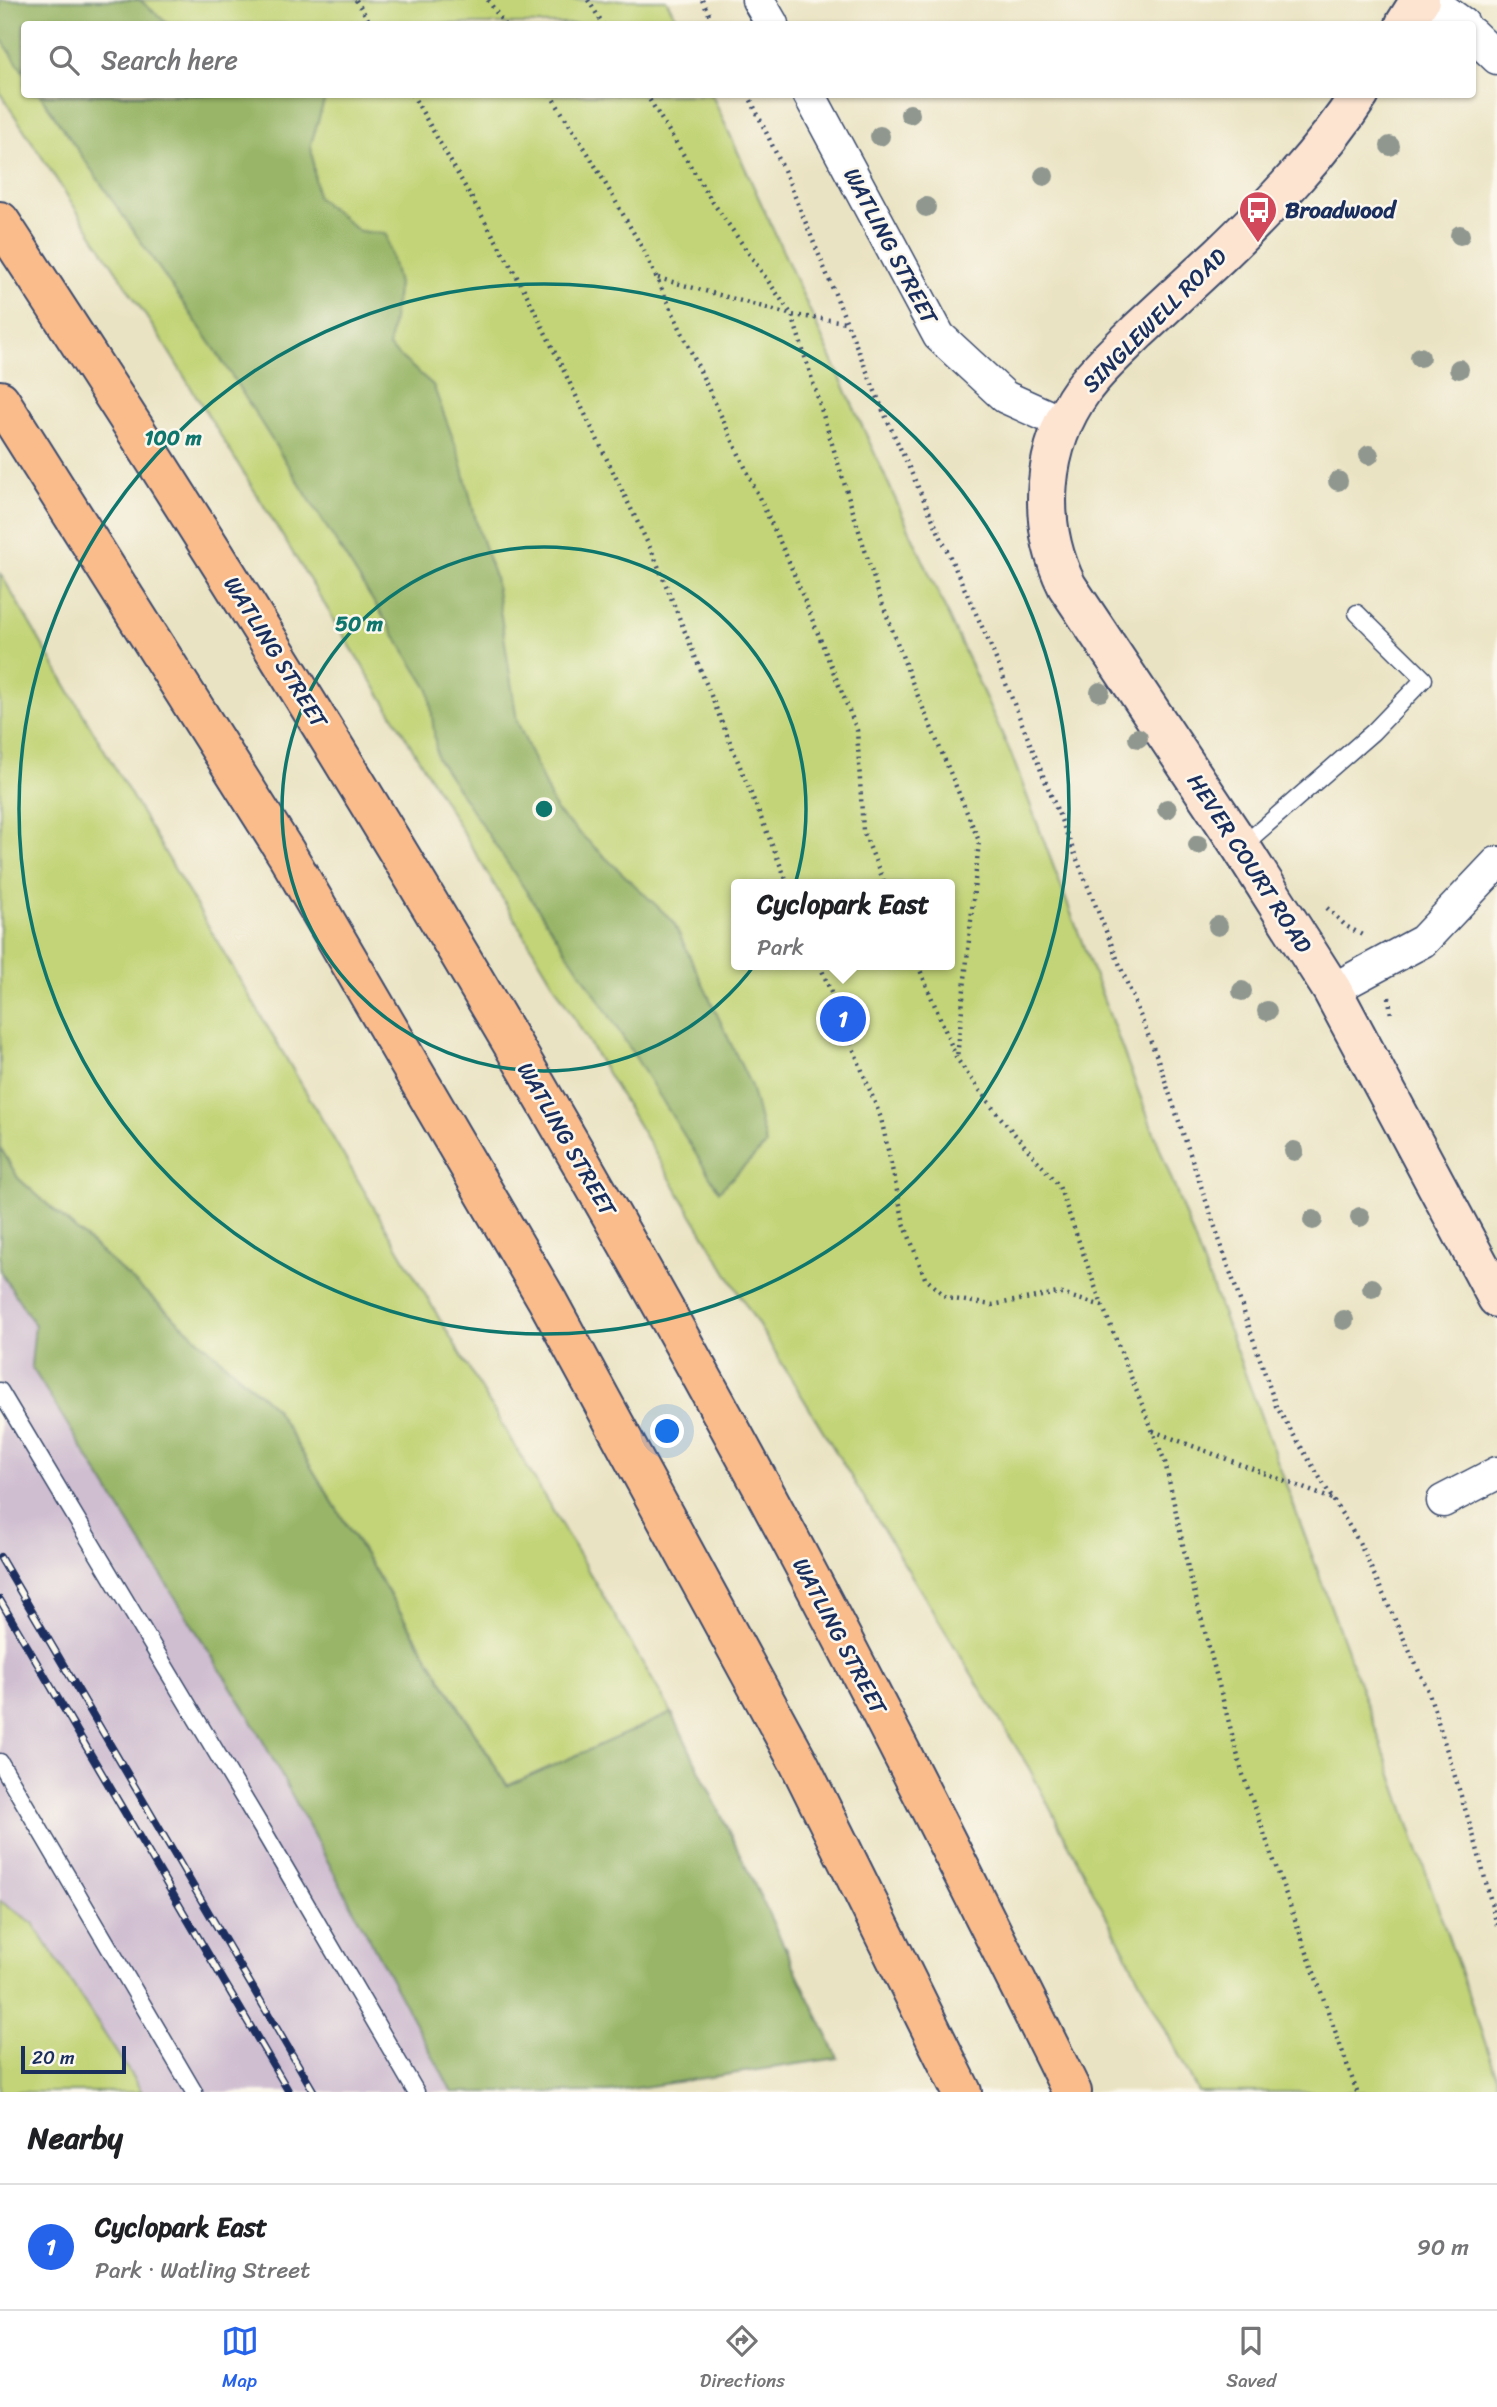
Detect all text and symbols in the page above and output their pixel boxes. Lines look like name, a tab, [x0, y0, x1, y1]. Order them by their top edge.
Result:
search box	[21, 21, 1476, 98]
text: Search here	[101, 37, 238, 83]
icon: search	[45, 41, 83, 79]
street label: WATLING STREET	[832, 160, 950, 334]
bus stop icon: Broadwood	[1237, 189, 1279, 244]
place label: Broadwood	[1285, 190, 1397, 231]
street label: SINGLEWELL ROAD	[1072, 237, 1237, 403]
text: 100 m	[144, 419, 202, 457]
street label: WATLING STREET	[212, 568, 340, 738]
text: 50 m	[335, 605, 384, 643]
street label: HEVER COURT ROAD	[1176, 765, 1324, 962]
centre of rings	[532, 797, 556, 821]
popup	[731, 879, 955, 970]
text: Cyclopark East	[757, 881, 929, 927]
text: Park	[757, 927, 804, 968]
pin: 1	[820, 993, 866, 1045]
street label: WATLING STREET	[506, 1054, 628, 1226]
your location	[650, 1414, 684, 1448]
street label: WATLING STREET	[781, 1550, 899, 1724]
text: 20 m	[32, 2041, 75, 2074]
scale bar	[21, 2043, 126, 2075]
text: Nearby	[28, 2111, 123, 2165]
text: Cyclopark East	[95, 2204, 267, 2250]
text: 1	[46, 2227, 56, 2268]
text: 90 m	[1417, 2227, 1469, 2268]
text: Park · Watling Street	[95, 2250, 310, 2291]
tab: Map	[221, 2322, 259, 2397]
tab: Directions	[700, 2322, 785, 2397]
tab: Saved	[1226, 2322, 1276, 2397]

